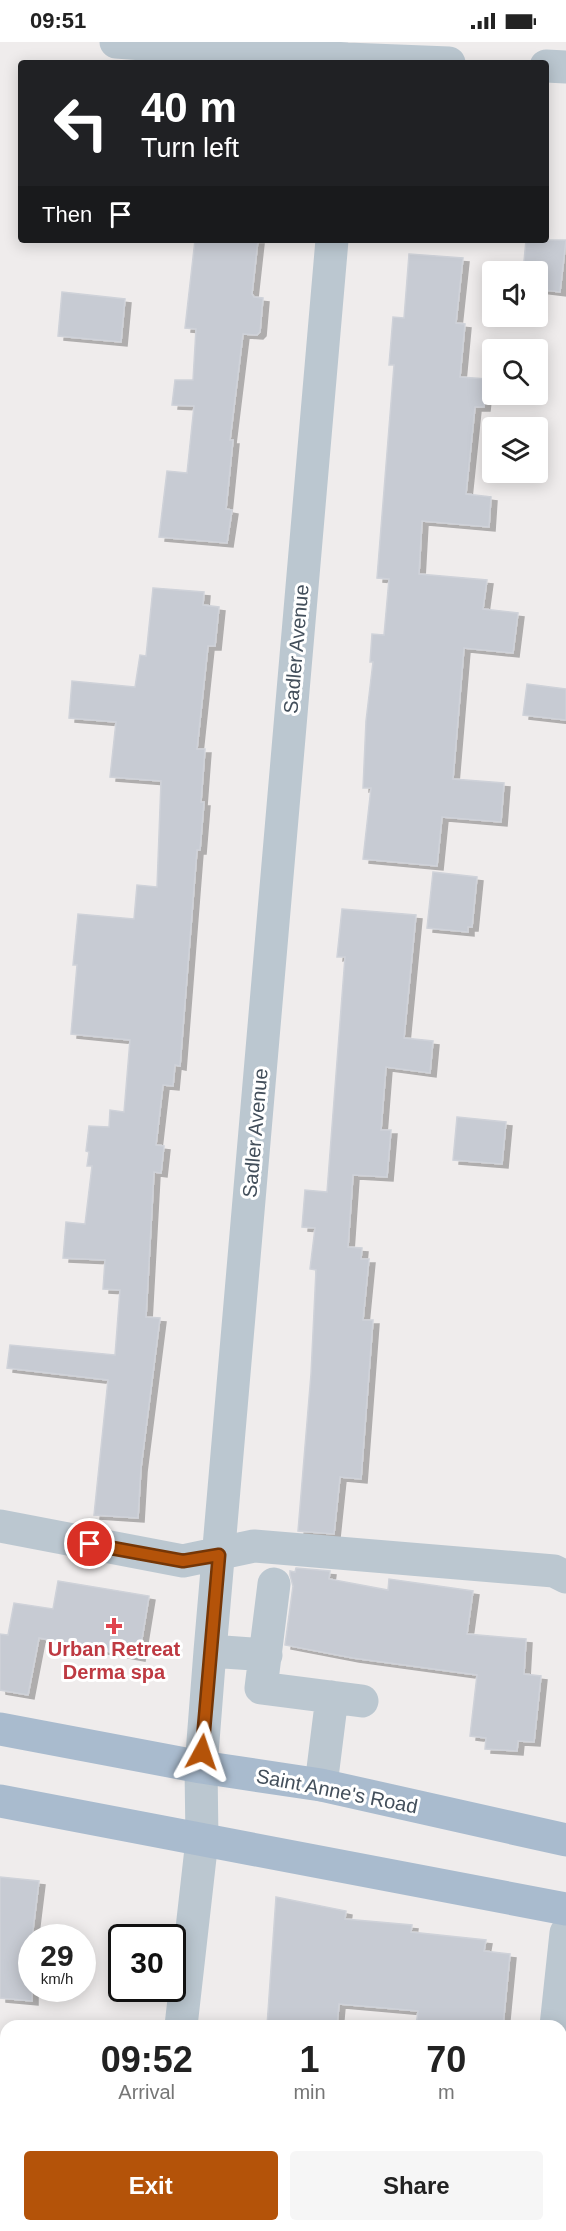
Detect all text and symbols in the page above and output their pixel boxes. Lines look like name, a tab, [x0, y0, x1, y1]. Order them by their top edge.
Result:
text: 09:51	[30, 8, 86, 33]
icon: left	[42, 84, 120, 162]
text: 40 m	[141, 84, 237, 131]
text: Turn left	[141, 133, 239, 163]
icon: arrive	[104, 198, 137, 231]
text: Then	[42, 202, 92, 227]
map controls	[482, 261, 548, 483]
button: sound	[482, 261, 548, 327]
button: search	[482, 339, 548, 405]
button: layers	[482, 417, 548, 483]
street label: Sadler Avenue	[279, 583, 313, 715]
street label: Sadler Avenue	[238, 1067, 272, 1199]
pin	[64, 1518, 115, 1569]
icon: arrive	[73, 1527, 106, 1560]
marker: Urban Retreat Derma spa	[105, 1617, 123, 1635]
place label: Urban Retreat Derma spa	[48, 1638, 180, 1683]
position arrow	[170, 1720, 234, 1784]
street label: Saint Anne's Road	[254, 1765, 420, 1817]
speed limit sign: 30	[108, 1924, 186, 2002]
text: 29	[40, 1939, 74, 1972]
text: km/h	[41, 1970, 73, 1987]
text: 09:52	[101, 2039, 193, 2080]
text: 1	[299, 2039, 320, 2080]
text: 70	[426, 2039, 466, 2080]
text: Arrival	[118, 2081, 175, 2103]
text: min	[293, 2081, 326, 2103]
text: m	[438, 2081, 455, 2103]
button: Exit	[24, 2151, 278, 2220]
button: Share	[290, 2151, 543, 2220]

